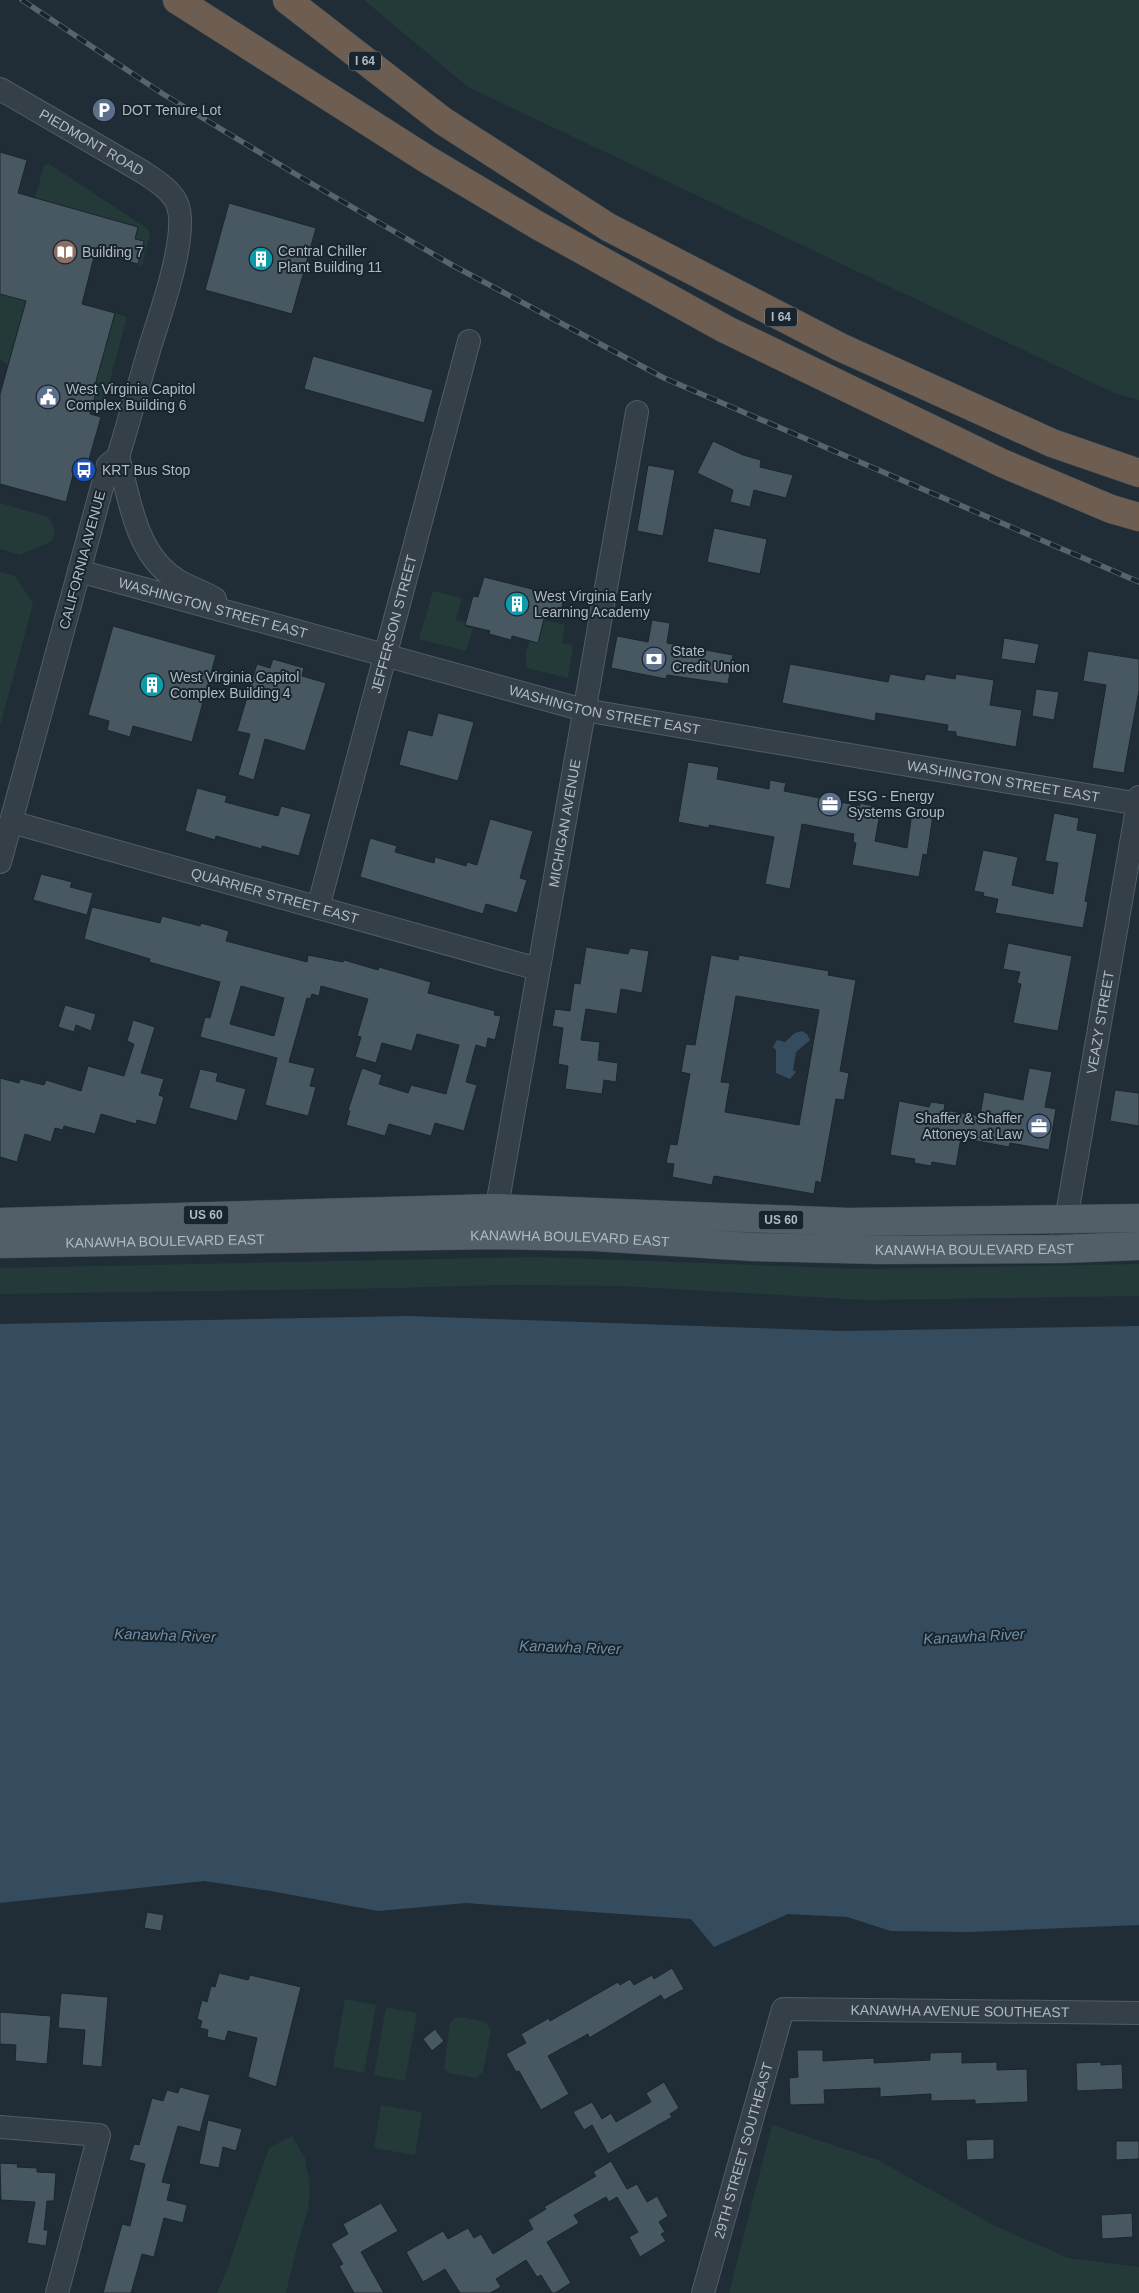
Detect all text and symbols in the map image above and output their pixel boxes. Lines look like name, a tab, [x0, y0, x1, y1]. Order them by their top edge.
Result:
road number: I 64	[349, 51, 381, 70]
parking icon: DOT Tenure Lot	[91, 97, 117, 123]
place label: DOT Tenure Lot	[122, 102, 221, 118]
street label: PIEDMONT ROAD	[37, 106, 147, 179]
library icon: Building 7	[52, 239, 78, 265]
place label: Central Chiller Plant Building 11	[278, 243, 382, 275]
place label: Building 7	[82, 244, 144, 260]
building icon: Central Chiller Plant Building 11	[248, 246, 274, 272]
road number: I 64	[765, 308, 797, 326]
place label: West Virginia Capitol Complex Building 6	[66, 381, 195, 413]
public building icon: West Virginia Capitol Complex Building 6	[35, 384, 61, 410]
bus stop icon: KRT Bus Stop	[71, 457, 97, 483]
place label: KRT Bus Stop	[102, 462, 190, 478]
street label: CALIFORNIA AVENUE	[56, 489, 108, 631]
street label: JEFFERSON STREET	[368, 553, 420, 695]
street label: WASHINGTON STREET EAST	[117, 574, 310, 642]
place label: West Virginia Early Learning Academy	[534, 588, 652, 620]
building icon: West Virginia Early Learning Academy	[504, 591, 530, 617]
place label: State Credit Union	[672, 643, 750, 675]
bank icon: State Credit Union	[641, 646, 667, 672]
place label: West Virginia Capitol Complex Building 4	[170, 669, 299, 701]
building icon: West Virginia Capitol Complex Building 4	[139, 672, 165, 698]
street label: WASHINGTON STREET EAST	[507, 682, 702, 738]
street label: WASHINGTON STREET EAST	[906, 757, 1101, 805]
street label: MICHIGAN AVENUE	[545, 758, 584, 888]
place label: ESG - Energy Systems Group	[848, 788, 945, 820]
office icon: ESG - Energy Systems Group	[817, 791, 843, 817]
street label: QUARRIER STREET EAST	[189, 865, 361, 927]
street label: VEAZY STREET	[1083, 969, 1117, 1075]
place label: Shaffer & Shaffer Attoneys at Law	[915, 1110, 1023, 1142]
office icon: Shaffer & Shaffer Attoneys at Law	[1026, 1113, 1052, 1139]
road number: US 60	[184, 1206, 228, 1224]
road number: US 60	[758, 1210, 804, 1230]
street label: KANAWHA BOULEVARD EAST	[470, 1227, 670, 1250]
street label: KANAWHA BOULEVARD EAST	[65, 1231, 265, 1251]
street label: KANAWHA BOULEVARD EAST	[875, 1240, 1075, 1258]
water label: Kanawha River	[114, 1625, 217, 1645]
water label: Kanawha River	[923, 1625, 1026, 1647]
water label: Kanawha River	[519, 1637, 622, 1657]
street label: KANAWHA AVENUE SOUTHEAST	[850, 2002, 1070, 2020]
street label: 29TH STREET SOUTHEAST	[711, 2060, 776, 2241]

